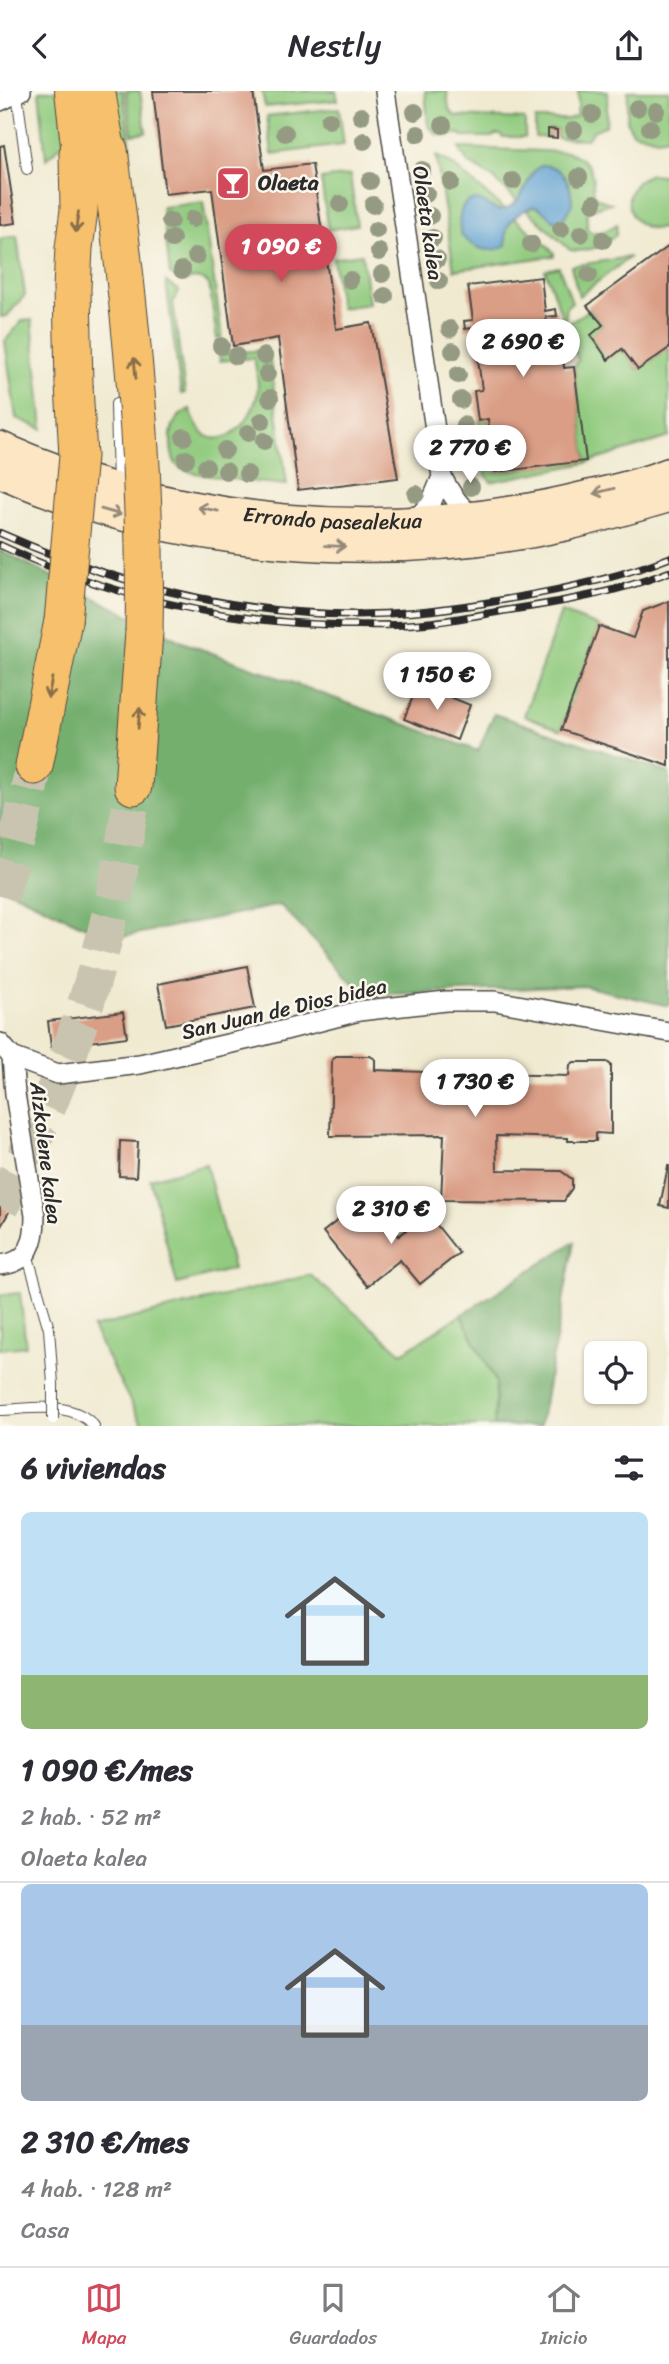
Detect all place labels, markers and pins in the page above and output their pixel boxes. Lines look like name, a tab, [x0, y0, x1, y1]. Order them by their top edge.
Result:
bar icon: Olaeta	[214, 164, 252, 202]
place label: Olaeta	[258, 164, 319, 202]
pin: 1 090 €	[216, 225, 346, 284]
pin: 2 690 €	[458, 320, 588, 379]
pin: 2 770 €	[405, 425, 535, 485]
pin: 1 150 €	[372, 653, 502, 712]
pin: 1 730 €	[410, 1059, 540, 1119]
pin: 2 310 €	[326, 1187, 456, 1246]

